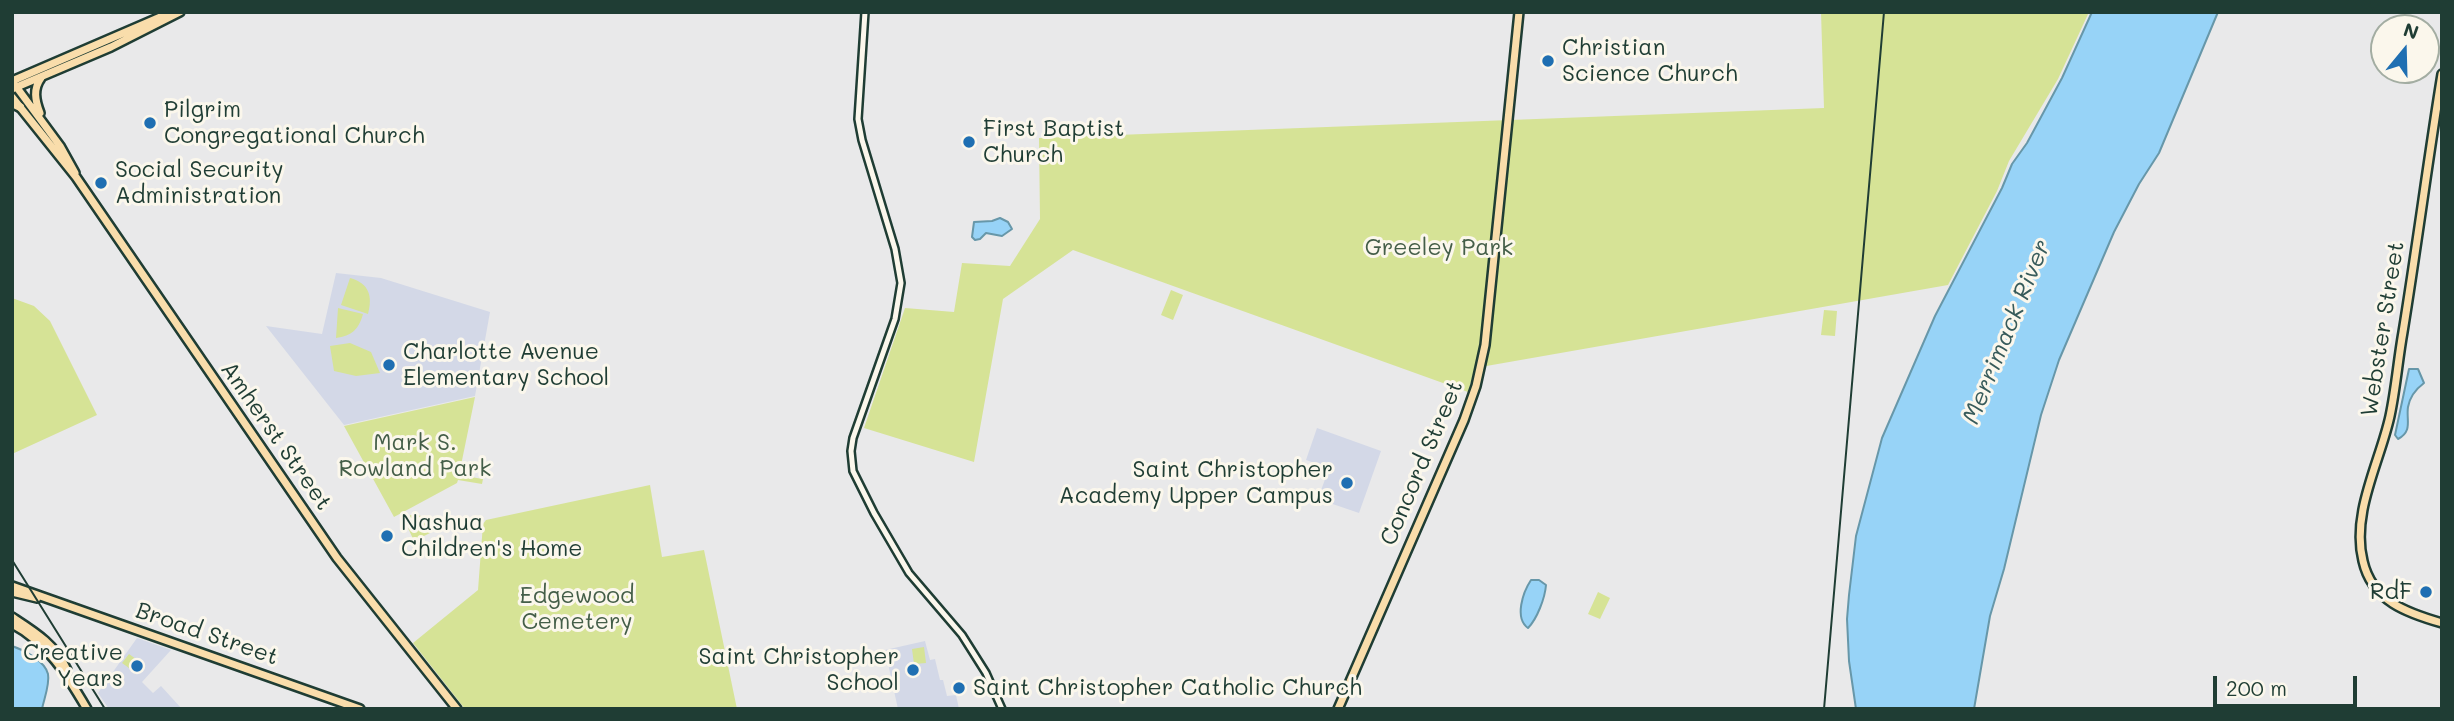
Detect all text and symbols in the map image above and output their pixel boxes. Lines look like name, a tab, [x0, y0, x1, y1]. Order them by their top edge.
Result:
north arrow	[2370, 14, 2440, 84]
text: N	[2400, 16, 2422, 45]
place label: Christian Science Church	[1562, 34, 1738, 88]
marker: Christian Science Church	[1540, 53, 1556, 69]
place label: Pilgrim Congregational Church	[164, 96, 425, 150]
marker: Pilgrim Congregational Church	[142, 115, 158, 131]
place label: First Baptist Church	[983, 115, 1124, 169]
marker: First Baptist Church	[961, 134, 977, 150]
place label: Social Security Administration	[115, 156, 284, 210]
marker: Social Security Administration	[93, 175, 109, 191]
park label: Greeley Park	[1365, 234, 1513, 262]
water label: Merrimack River	[1957, 236, 2057, 428]
street label: Webster Street	[2356, 240, 2410, 418]
place label: Charlotte Avenue Elementary School	[403, 338, 609, 392]
street label: Amherst Street	[215, 356, 337, 516]
marker: Charlotte Avenue Elementary School	[381, 357, 397, 373]
street label: Concord Street	[1375, 376, 1469, 550]
park label: Mark S. Rowland Park	[338, 429, 492, 483]
place label: Saint Christopher Academy Upper Campus	[1059, 456, 1333, 510]
marker: Saint Christopher Academy Upper Campus	[1339, 475, 1355, 491]
place label: Nashua Children's Home	[401, 509, 583, 563]
marker: Nashua Children's Home	[379, 528, 395, 544]
place label: RdF	[2370, 578, 2412, 606]
park label: Edgewood Cemetery	[519, 582, 635, 636]
marker: RdF	[2418, 584, 2434, 600]
street label: Broad Street	[132, 597, 282, 671]
place label: Creative Years	[23, 639, 123, 693]
place label: Saint Christopher School	[699, 643, 899, 697]
marker: Creative Years	[129, 658, 145, 674]
marker: Saint Christopher School	[905, 662, 921, 678]
scale bar	[2216, 662, 2360, 706]
place label: Saint Christopher Catholic Church	[973, 674, 1362, 702]
text: 200 m	[2226, 674, 2287, 701]
marker: Saint Christopher Catholic Church	[951, 680, 967, 696]

